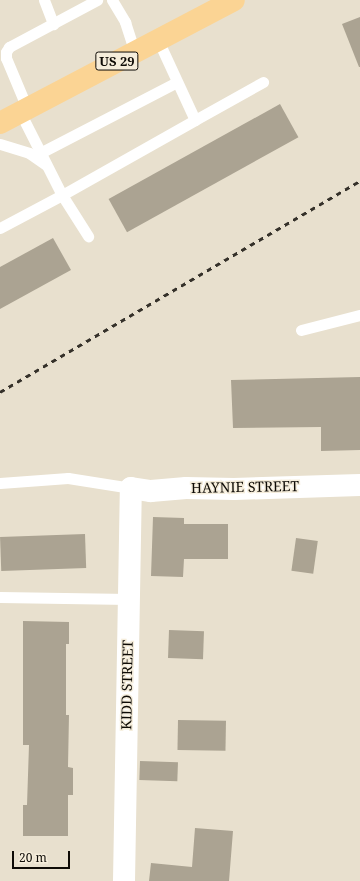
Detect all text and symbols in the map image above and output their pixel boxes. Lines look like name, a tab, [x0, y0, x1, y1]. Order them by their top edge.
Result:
road number: US 29	[95, 50, 139, 72]
street label: HAYNIE STREET	[191, 478, 299, 496]
street label: KIDD STREET	[118, 640, 136, 730]
scale bar	[14, 843, 72, 869]
text: 20 m	[19, 849, 47, 866]

